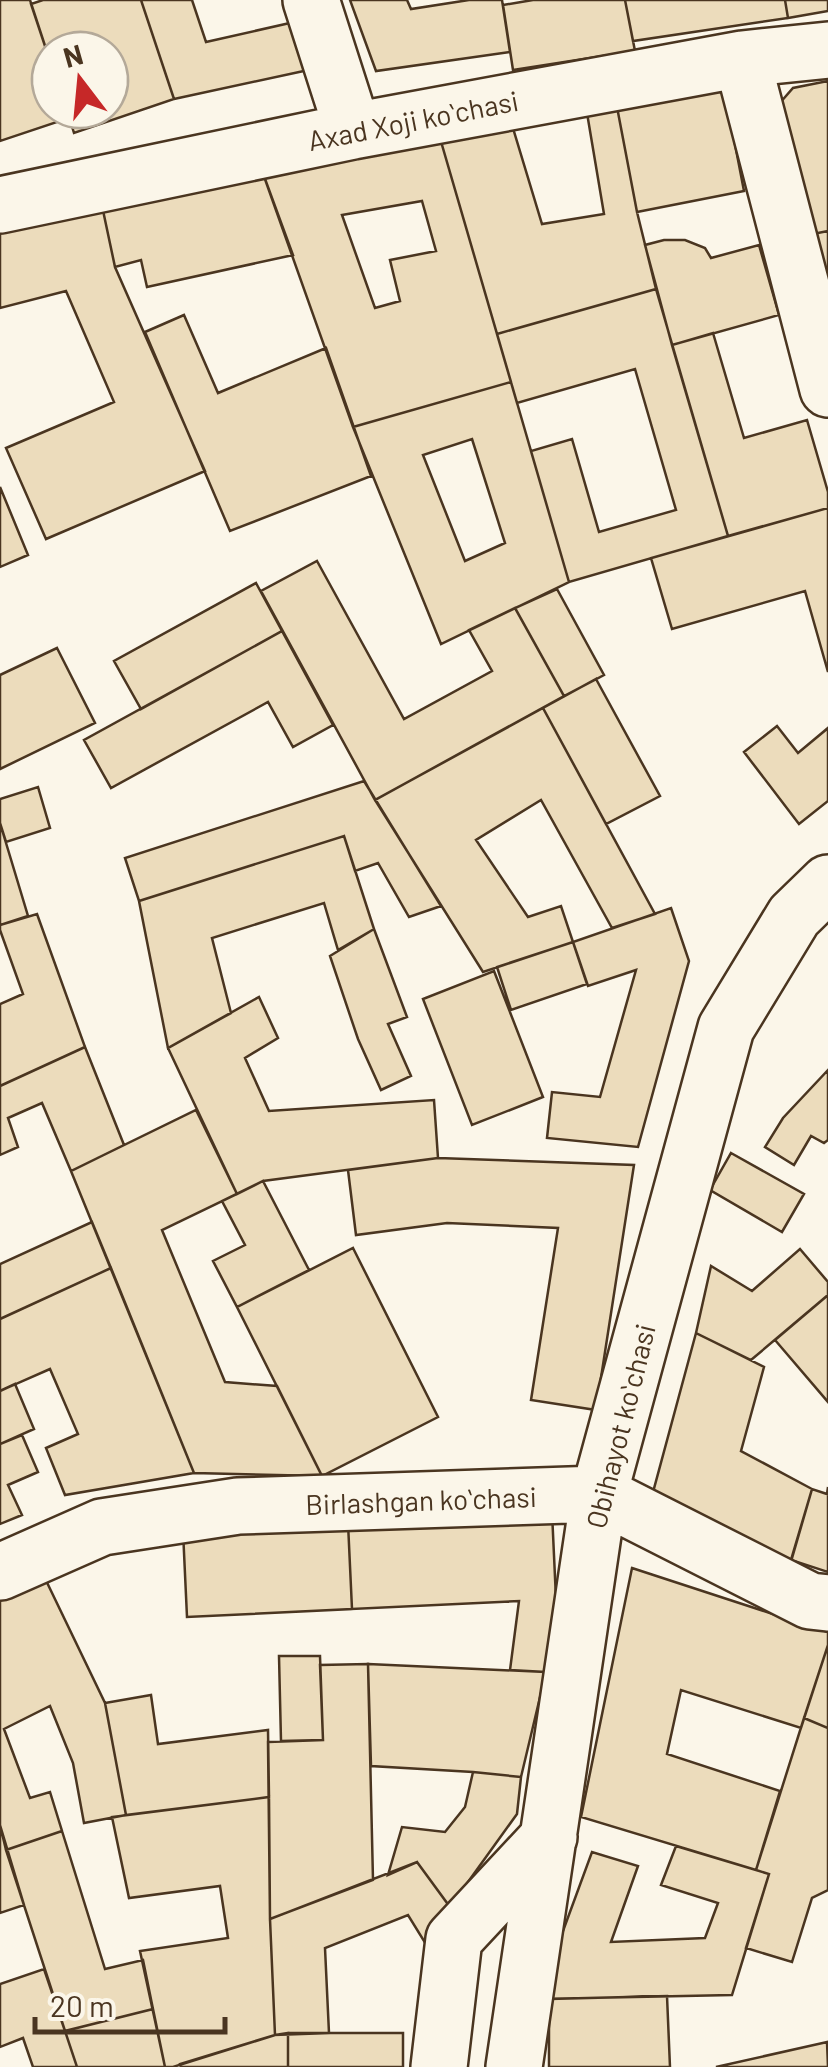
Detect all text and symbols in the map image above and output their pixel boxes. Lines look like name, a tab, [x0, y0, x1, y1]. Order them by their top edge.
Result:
north arrow	[30, 30, 130, 130]
text: N	[59, 36, 86, 74]
street label: Axad Xoji koʻchasi	[305, 83, 521, 157]
street label: Obihayot koʻchasi	[578, 1320, 662, 1532]
street label: Birlashgan koʻchasi	[305, 1479, 537, 1521]
scale bar	[35, 1972, 225, 2034]
text: 20 m	[50, 1987, 114, 2023]

